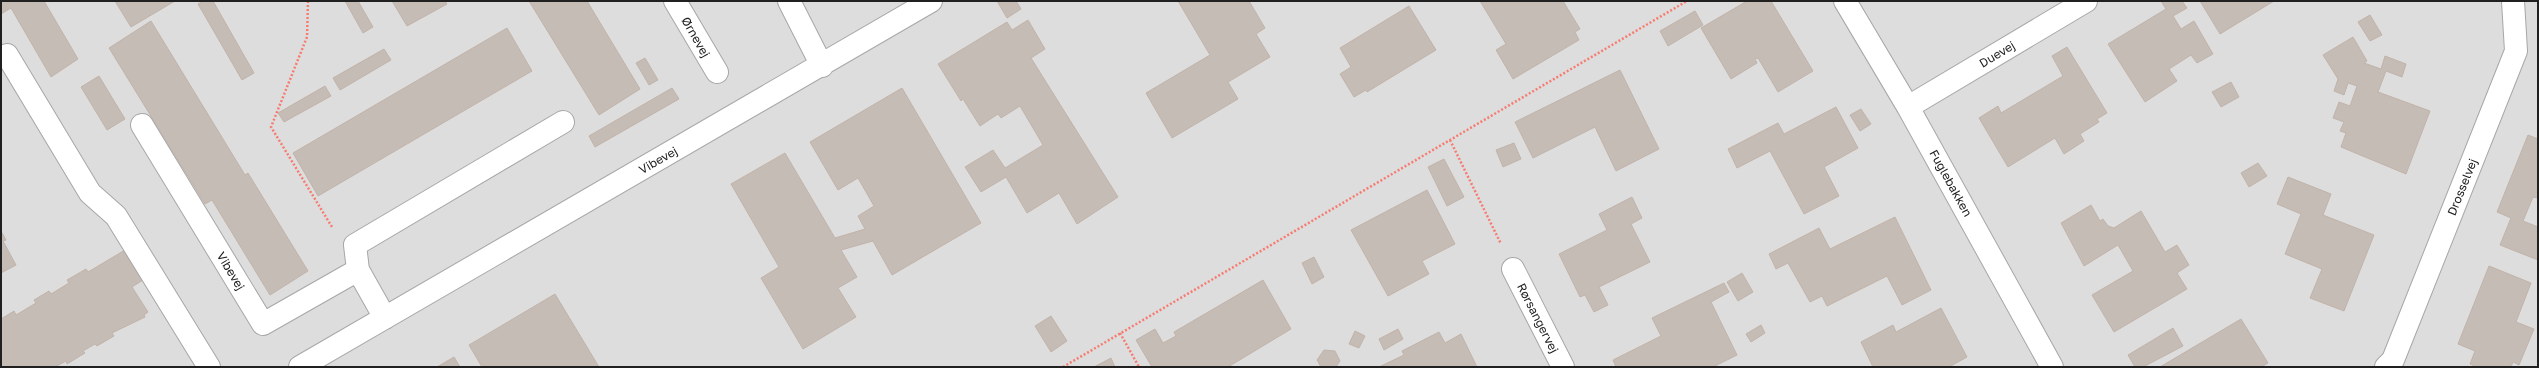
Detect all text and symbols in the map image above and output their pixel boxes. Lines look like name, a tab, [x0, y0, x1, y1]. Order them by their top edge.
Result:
street label: Ørnevej	[678, 14, 714, 60]
street label: Duevej	[1976, 38, 2018, 70]
street label: Vibevej	[636, 143, 680, 177]
street label: Fuglebakken	[1926, 147, 1976, 219]
street label: Drosselvej	[2444, 156, 2480, 218]
street label: Vibevej	[214, 249, 248, 293]
street label: Rørsangervej	[1514, 281, 1562, 355]

